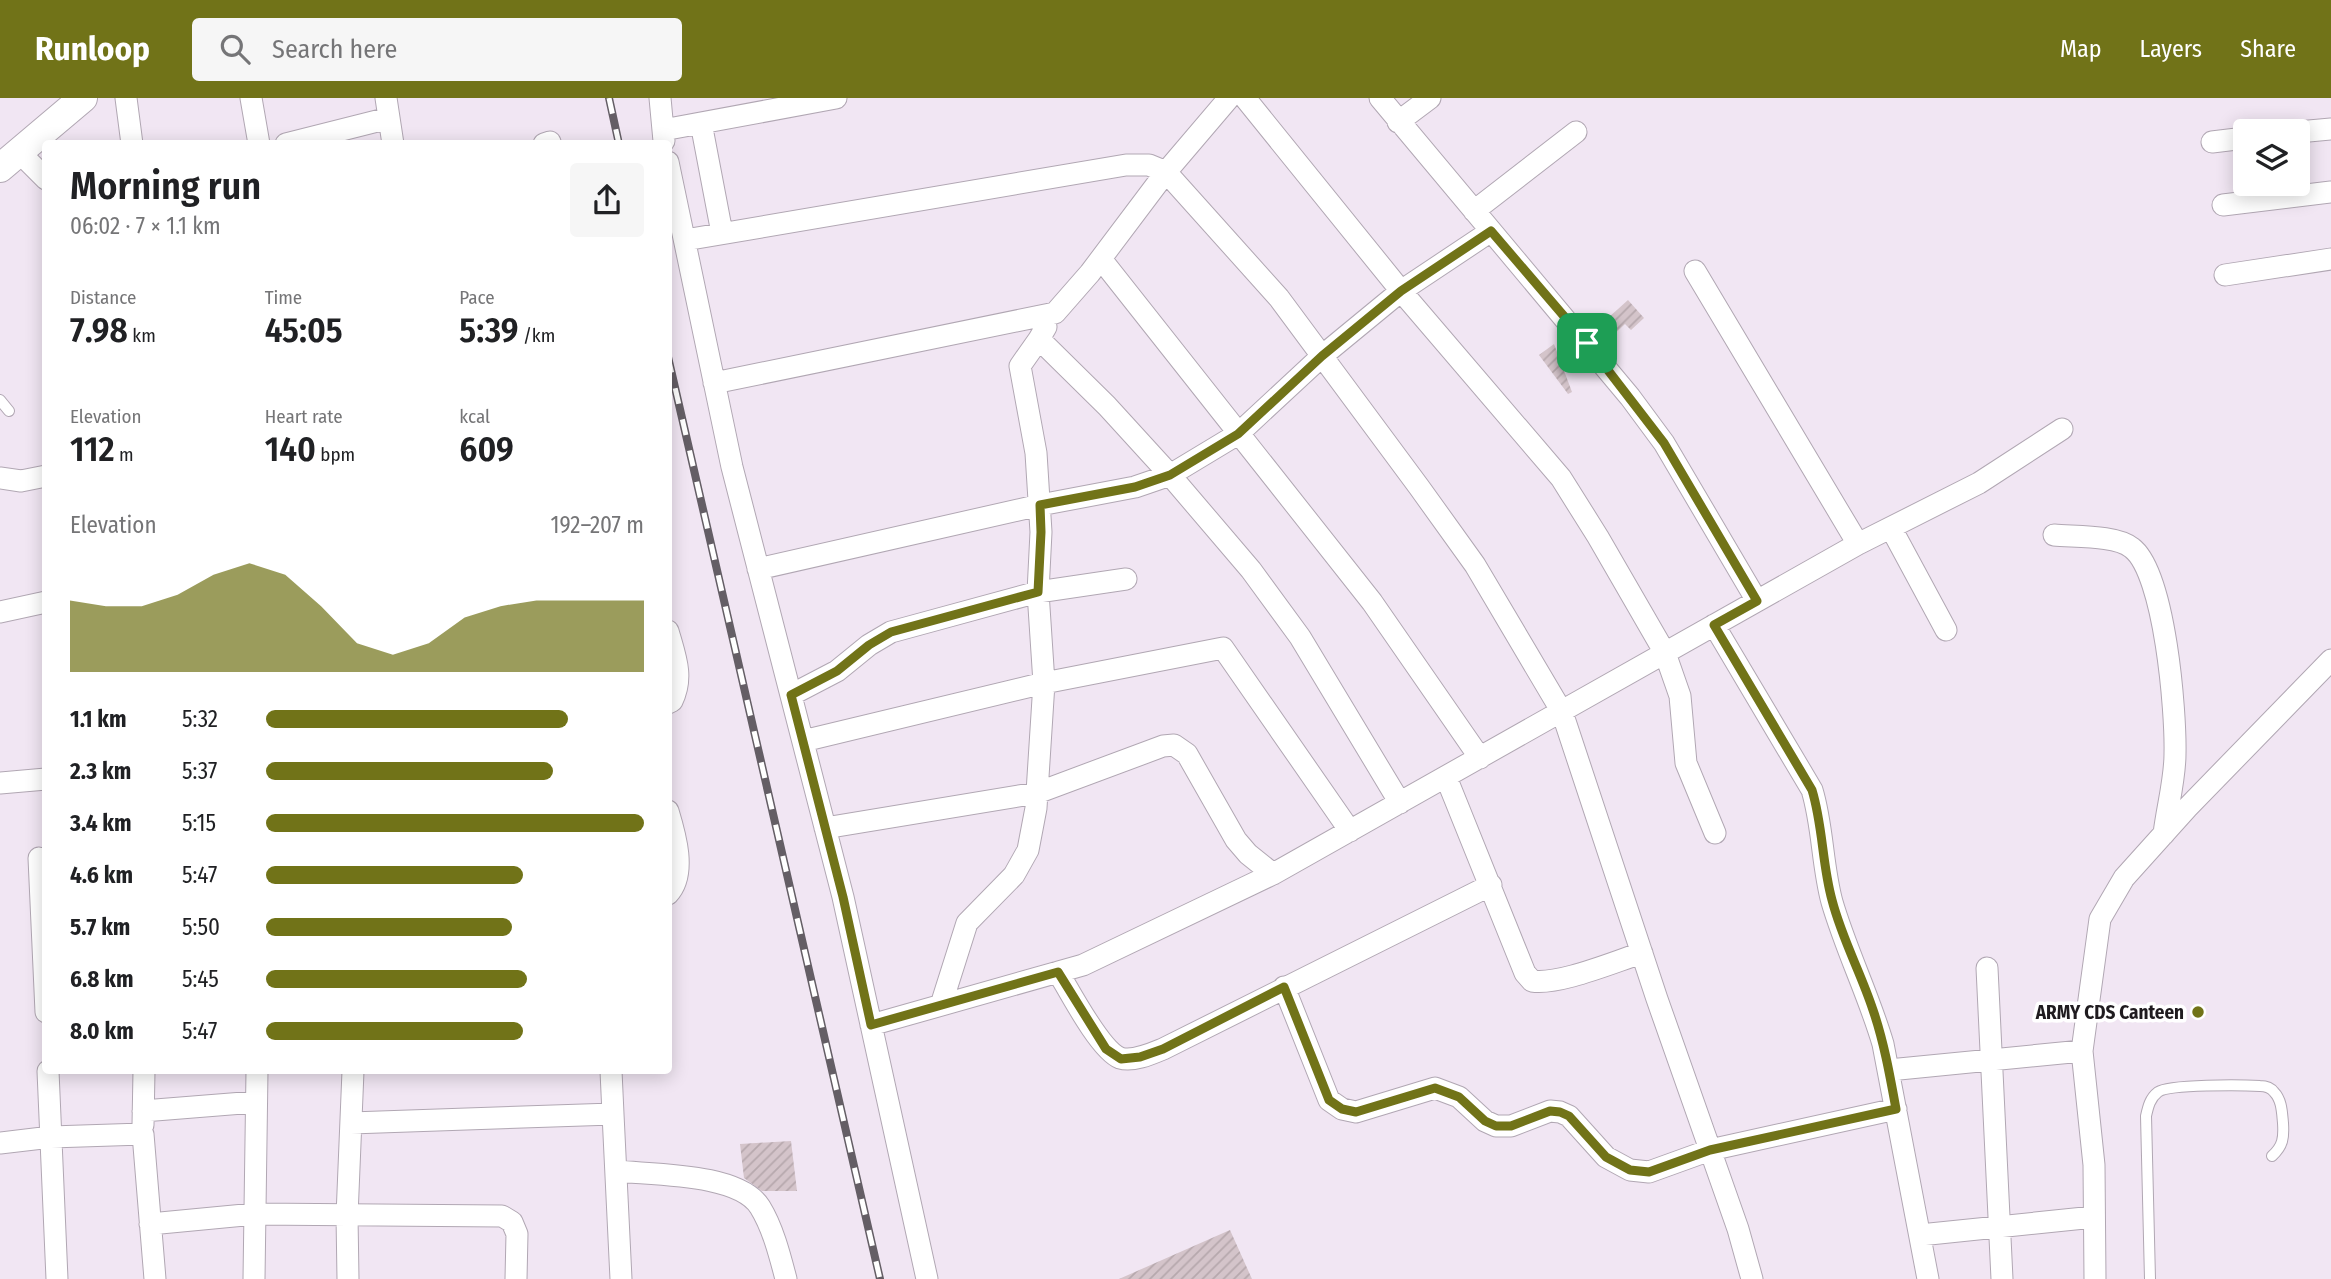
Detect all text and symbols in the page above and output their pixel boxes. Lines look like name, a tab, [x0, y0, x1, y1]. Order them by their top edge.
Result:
search box	[192, 18, 682, 81]
text: Runloop	[35, 29, 150, 69]
icon: search	[216, 30, 254, 68]
text: Search here	[272, 34, 397, 65]
text: Map	[2060, 35, 2102, 63]
text: Layers	[2140, 35, 2202, 63]
text: Share	[2240, 35, 2296, 63]
map controls	[2233, 119, 2310, 196]
button: layers	[2233, 119, 2310, 196]
text: Morning run	[70, 163, 261, 209]
button: share	[570, 163, 644, 237]
text: 06:02 · 7 × 1.1 km	[70, 212, 221, 240]
text: Distance	[70, 286, 137, 309]
text: Time	[265, 286, 302, 309]
text: Pace	[459, 286, 495, 309]
text: 7.98	[70, 309, 128, 351]
text: 45:05	[265, 309, 343, 351]
text: 5:39	[459, 309, 519, 351]
pin	[1557, 313, 1617, 373]
text: km	[128, 324, 156, 347]
text: /km	[519, 324, 555, 347]
icon: arrive	[1568, 324, 1606, 362]
text: Elevation	[70, 405, 142, 428]
text: Heart rate	[265, 405, 343, 428]
text: kcal	[459, 405, 490, 428]
text: 112	[70, 428, 115, 470]
text: 140	[265, 428, 316, 470]
text: 609	[459, 428, 514, 470]
text: m	[115, 443, 134, 466]
text: bpm	[316, 443, 355, 466]
text: Elevation	[70, 511, 157, 539]
text: 192–207 m	[551, 511, 644, 539]
text: 1.1 km	[70, 705, 126, 733]
text: 5:32	[182, 705, 218, 733]
text: 2.3 km	[70, 757, 131, 785]
text: 5:37	[182, 757, 217, 785]
text: 3.4 km	[70, 809, 132, 837]
text: 5:15	[182, 809, 216, 837]
text: 4.6 km	[70, 861, 133, 889]
text: 5:47	[182, 861, 217, 889]
text: 5.7 km	[70, 913, 130, 941]
text: 5:50	[182, 913, 220, 941]
text: 6.8 km	[70, 965, 133, 993]
text: 5:45	[182, 965, 219, 993]
place label: ARMY CDS Canteen	[2035, 1001, 2184, 1024]
marker: ARMY CDS Canteen	[2190, 1004, 2206, 1020]
text: 8.0 km	[70, 1017, 134, 1045]
text: 5:47	[182, 1017, 217, 1045]

